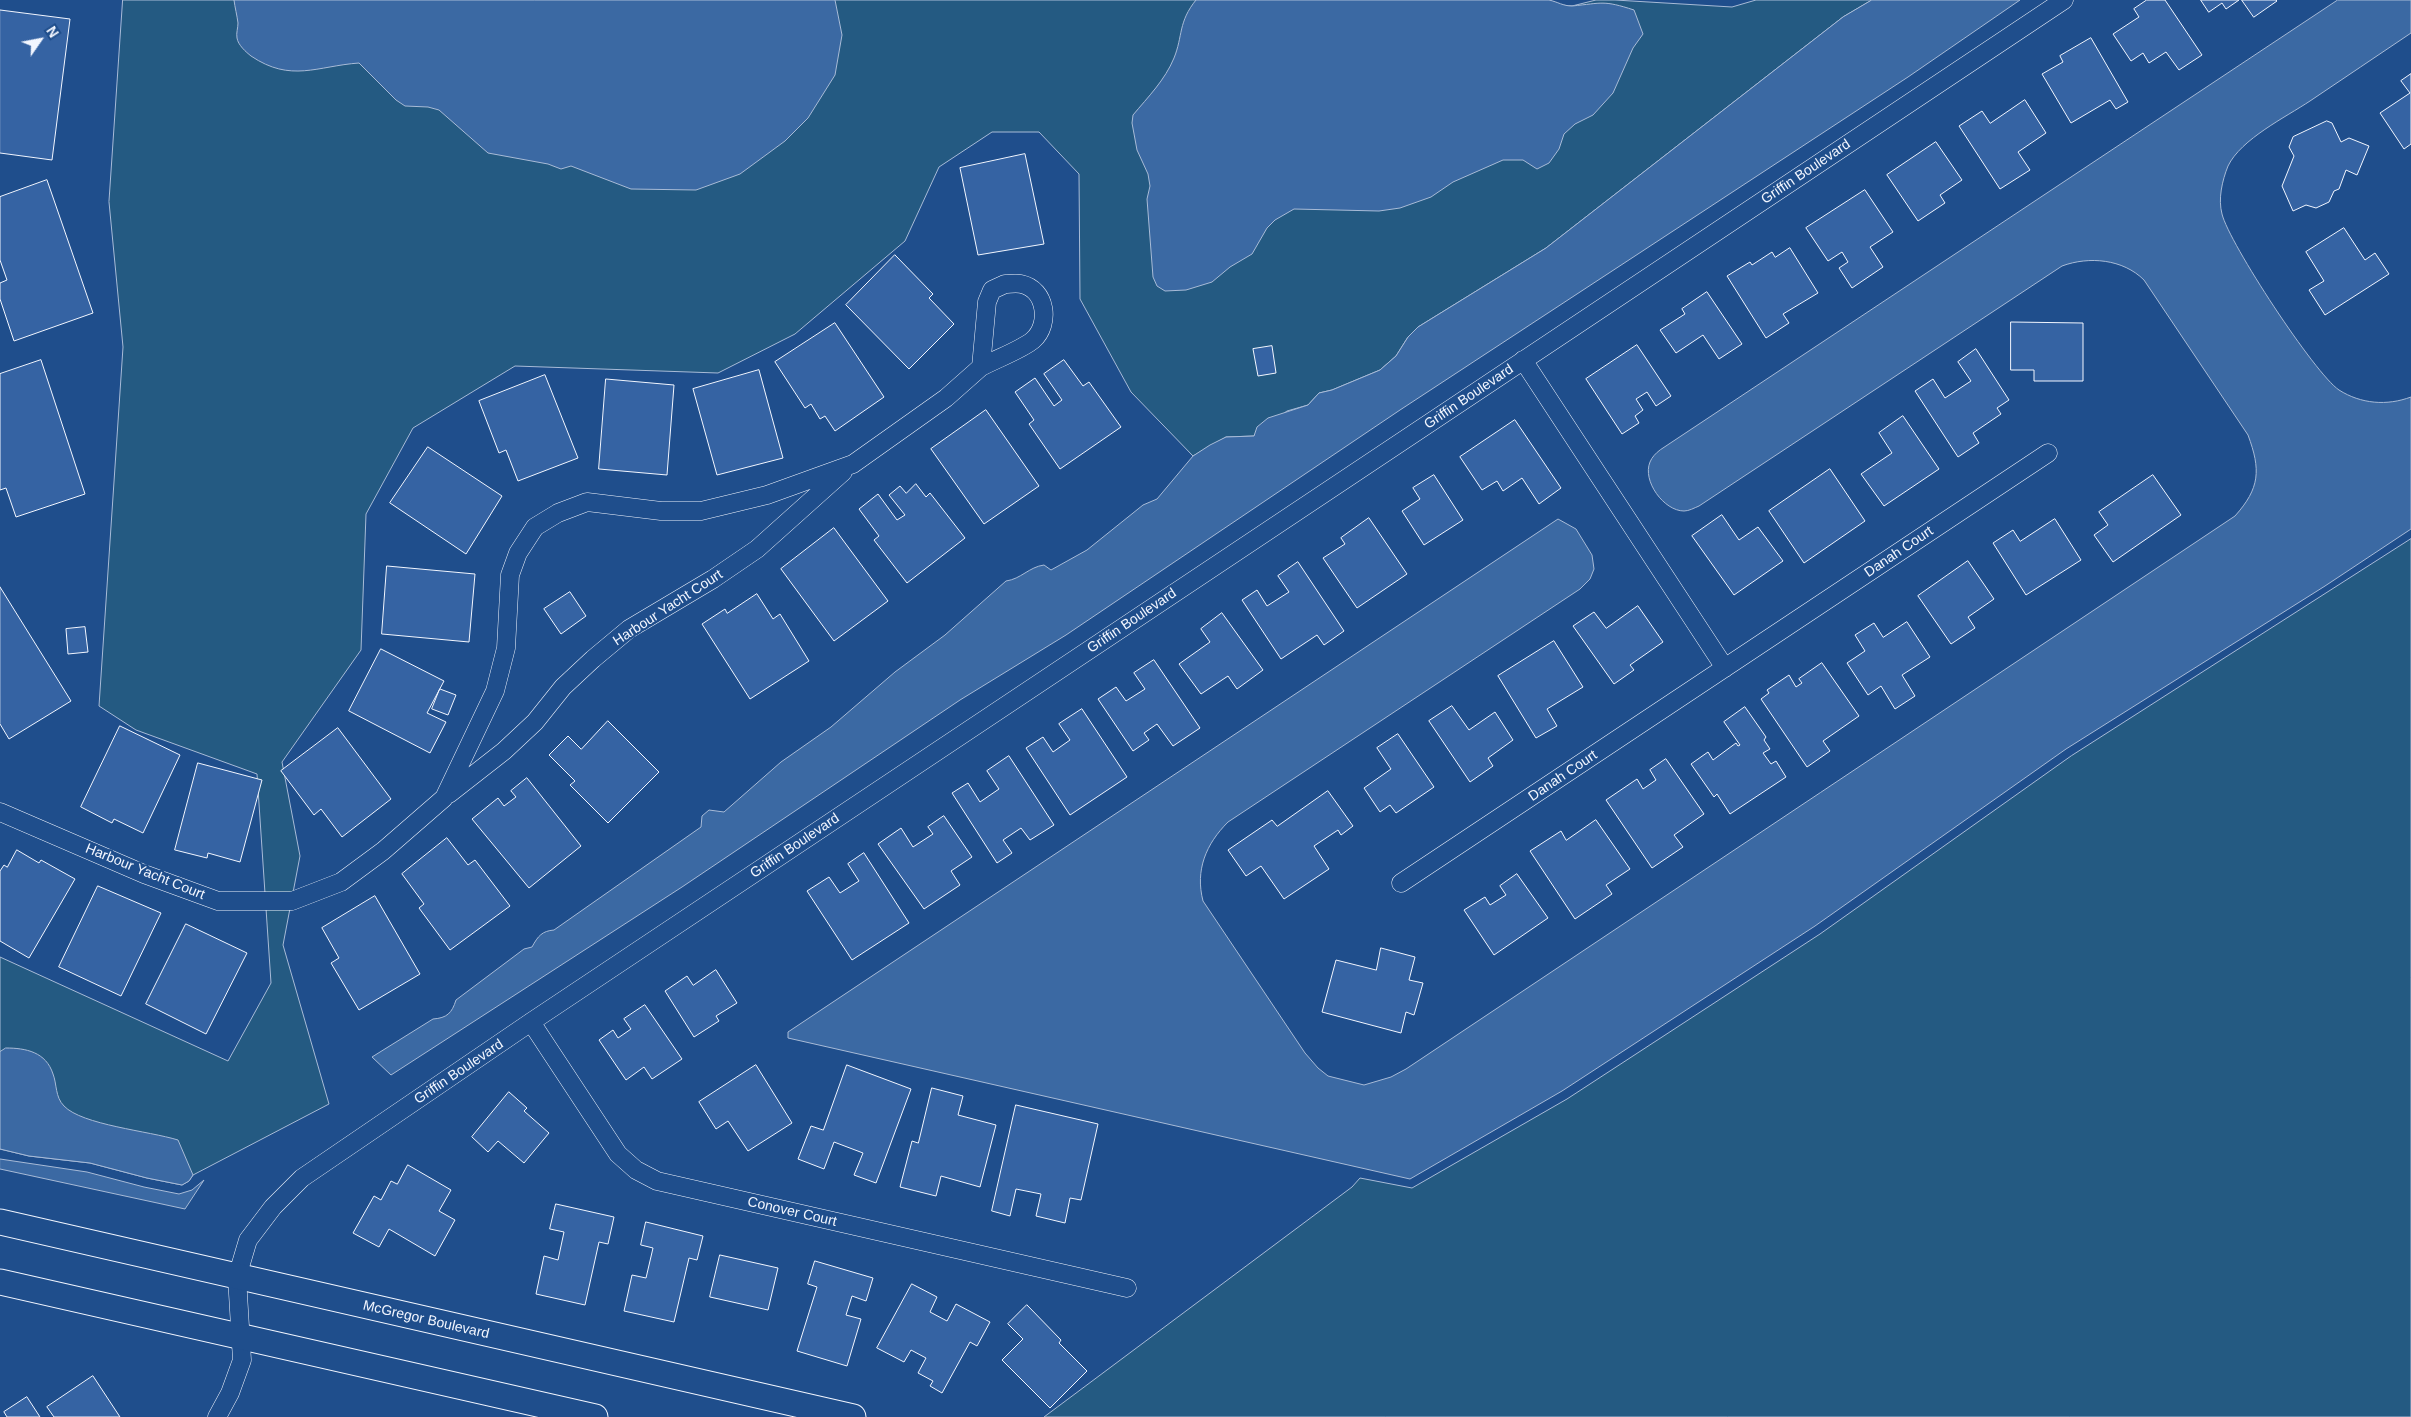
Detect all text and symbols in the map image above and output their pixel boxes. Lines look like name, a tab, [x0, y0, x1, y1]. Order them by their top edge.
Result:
north arrow	[15, 15, 65, 65]
text: N	[43, 23, 62, 40]
street label: Griffin Boulevard	[1758, 136, 1854, 208]
street label: Griffin Boulevard	[1421, 361, 1517, 433]
street label: Danah Court	[1861, 523, 1937, 581]
street label: Harbour Yacht Court	[610, 566, 726, 650]
street label: Griffin Boulevard	[1084, 585, 1180, 657]
street label: Danah Court	[1525, 747, 1601, 805]
street label: Griffin Boulevard	[747, 810, 843, 882]
street label: Harbour Yacht Court	[83, 840, 207, 904]
street label: Griffin Boulevard	[411, 1036, 507, 1108]
street label: Conover Court	[746, 1194, 838, 1230]
street label: McGregor Boulevard	[361, 1297, 491, 1343]

